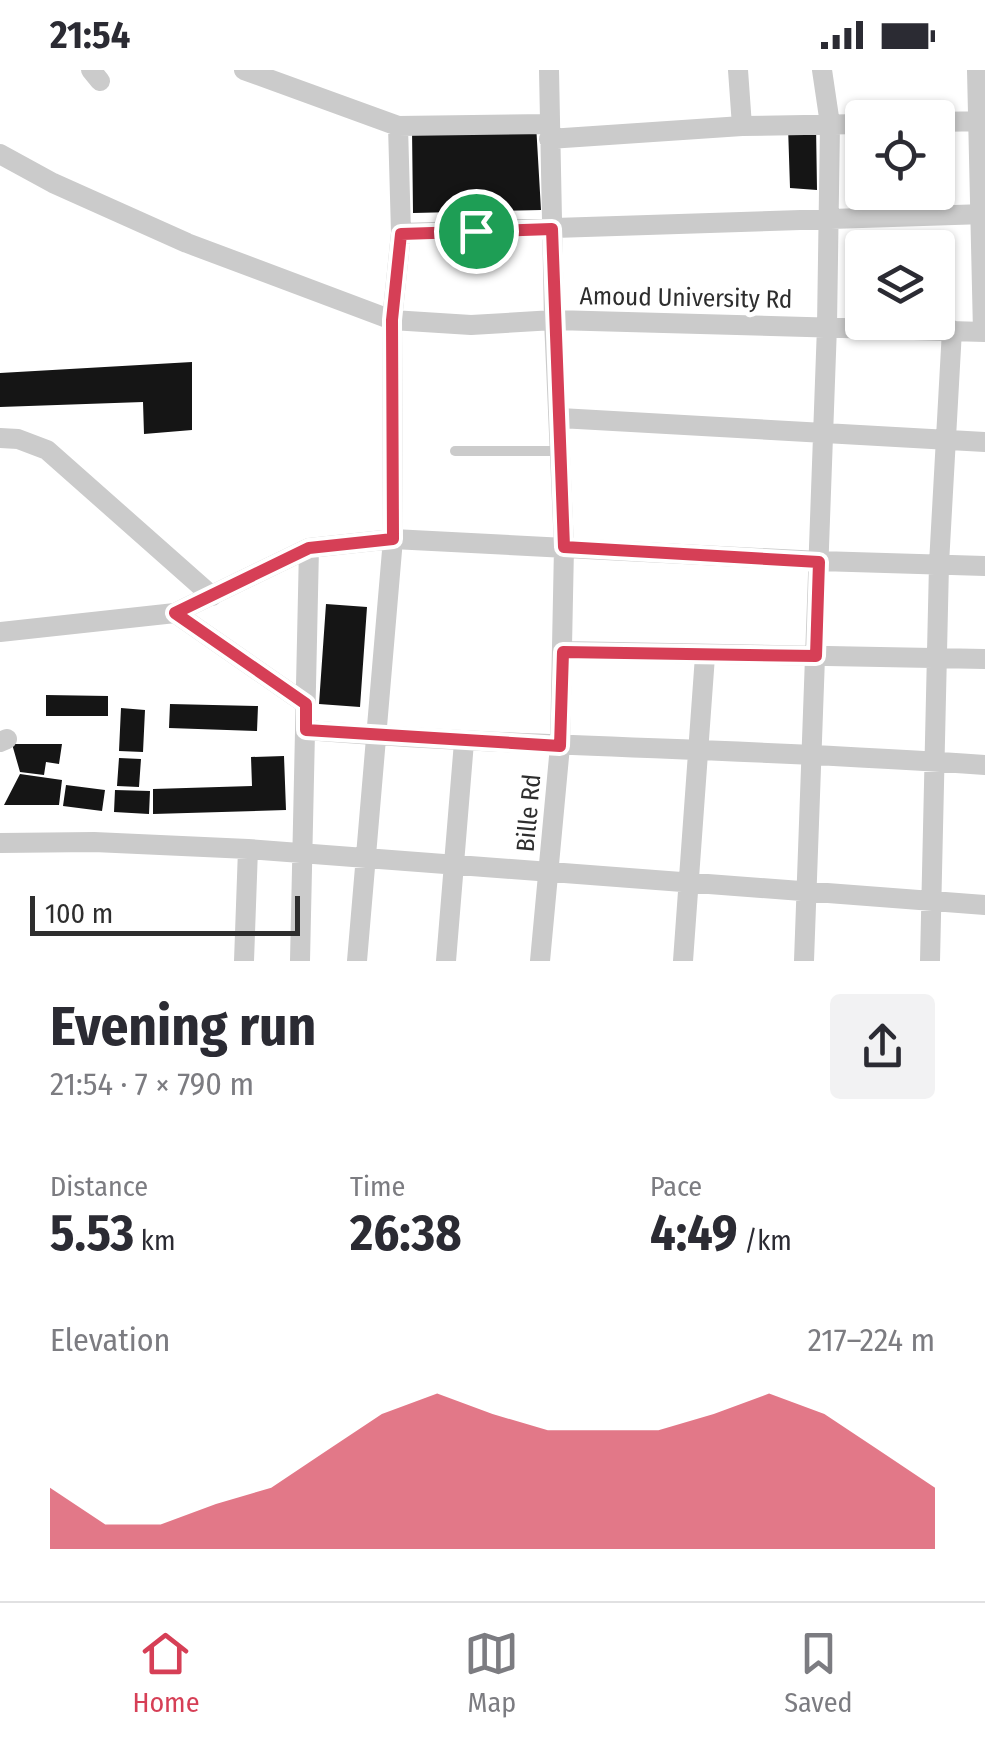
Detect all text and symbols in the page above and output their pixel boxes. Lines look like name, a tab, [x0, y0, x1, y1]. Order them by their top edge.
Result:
text: 21:54	[50, 12, 130, 58]
map controls	[845, 100, 955, 340]
button: locate	[845, 100, 955, 210]
pin	[434, 189, 519, 274]
icon: arrive	[449, 204, 504, 259]
button: layers	[845, 230, 955, 340]
street label: Amoud University Rd	[579, 281, 793, 315]
street label: Bille Rd	[511, 773, 547, 853]
scale bar	[30, 891, 300, 936]
text: 100 m	[45, 897, 113, 930]
text: Evening run	[50, 994, 316, 1060]
button: share	[830, 994, 935, 1099]
text: 21:54 · 7 × 790 m	[50, 1065, 254, 1103]
text: Distance	[50, 1170, 148, 1203]
text: Time	[350, 1170, 405, 1203]
text: Pace	[650, 1170, 702, 1203]
text: 5.53	[50, 1203, 134, 1263]
text: 26:38	[350, 1203, 462, 1263]
text: 4:49	[650, 1203, 738, 1263]
text: km	[134, 1224, 175, 1257]
text: /km	[738, 1224, 792, 1257]
text: Elevation	[50, 1321, 170, 1359]
text: 217–224 m	[808, 1321, 935, 1359]
tab: Home	[132, 1626, 199, 1719]
tab: Map	[464, 1626, 519, 1719]
tab: Saved	[784, 1626, 853, 1719]

